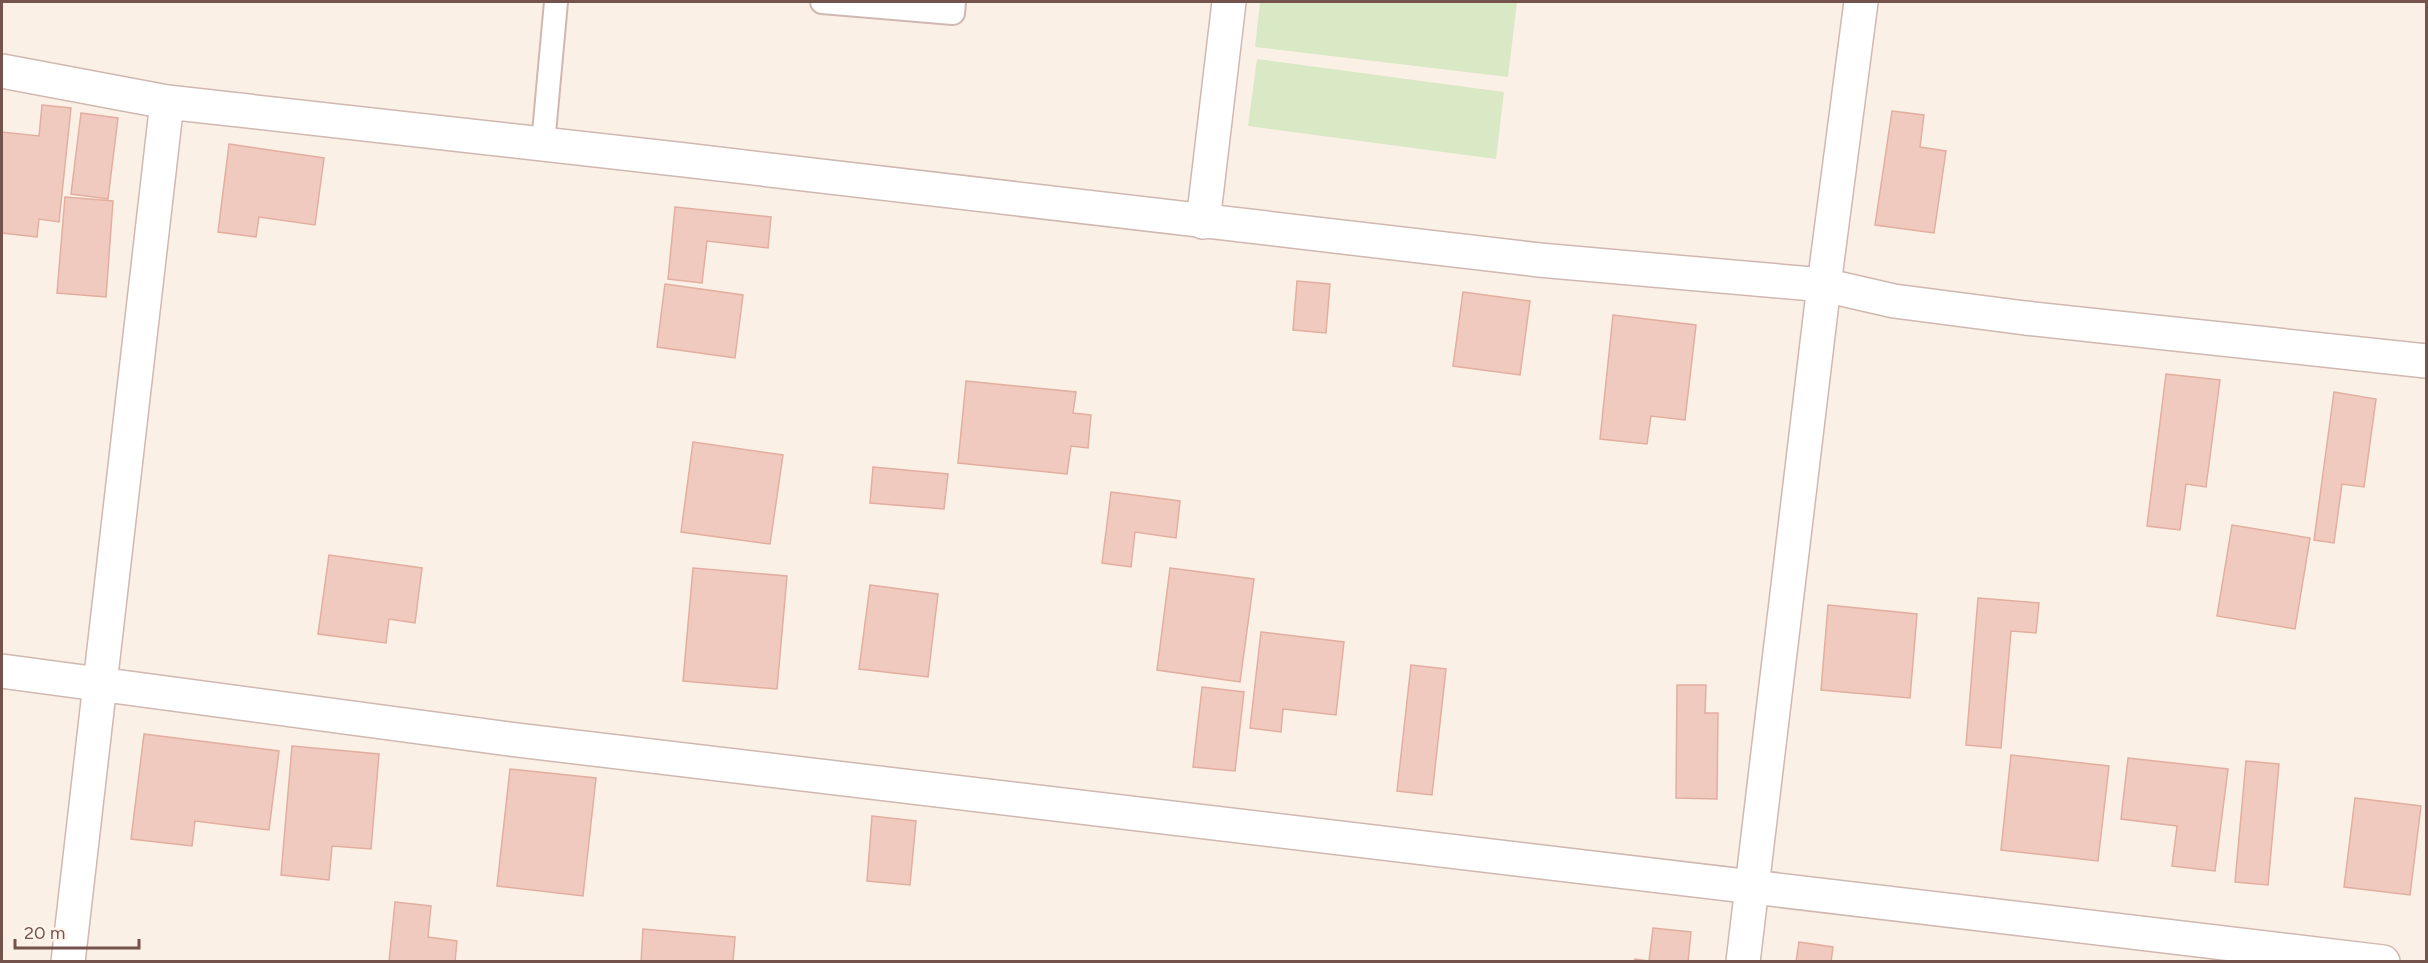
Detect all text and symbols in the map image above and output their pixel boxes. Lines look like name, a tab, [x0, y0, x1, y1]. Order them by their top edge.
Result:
scale bar	[15, 912, 140, 950]
text: 20 m	[24, 922, 65, 944]

